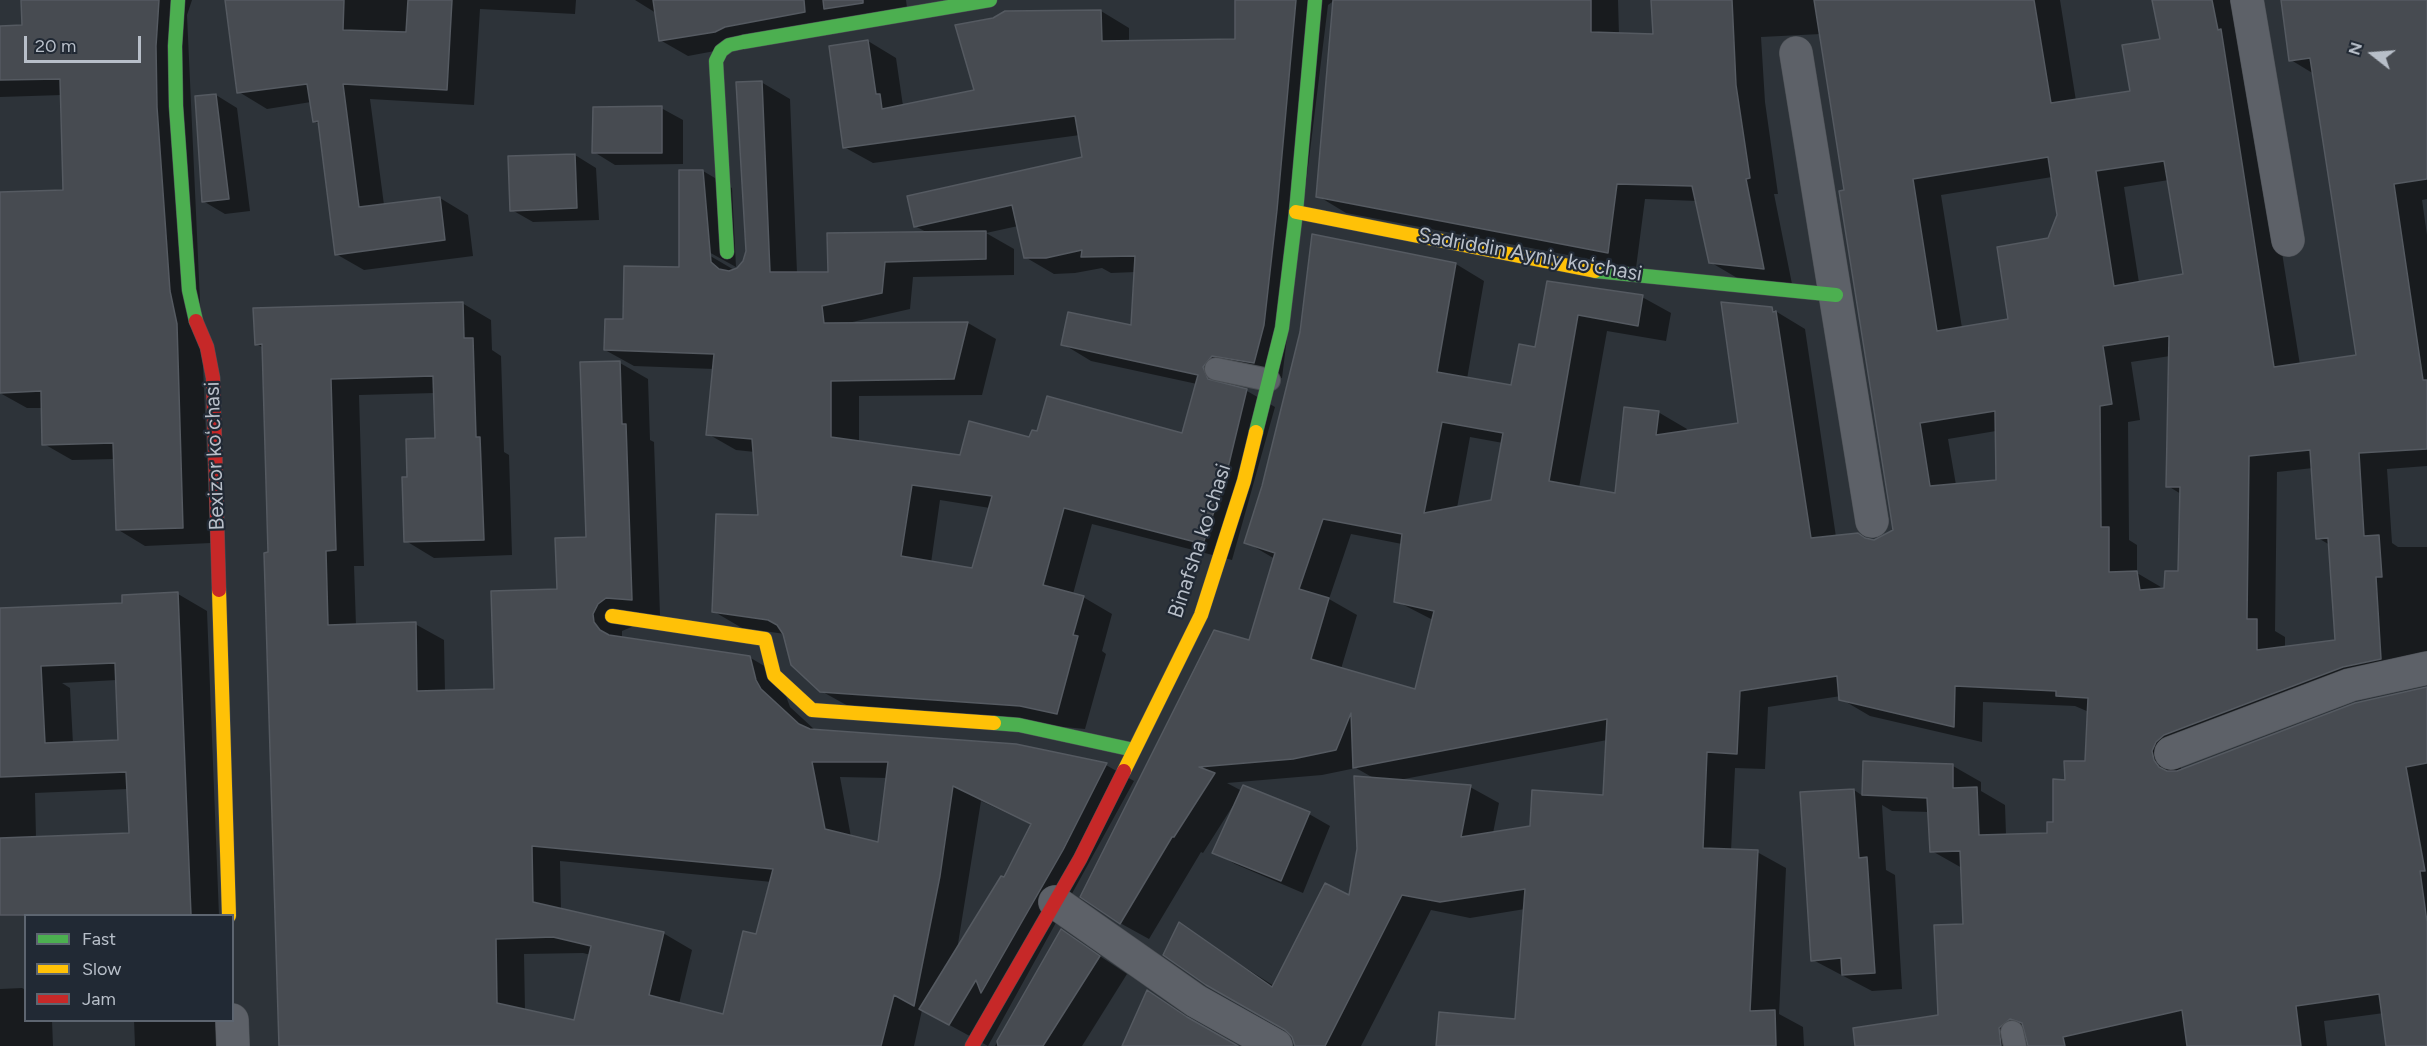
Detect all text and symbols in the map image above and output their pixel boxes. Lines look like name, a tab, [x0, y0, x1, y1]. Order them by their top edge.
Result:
scale bar	[27, 24, 144, 62]
north arrow	[2343, 24, 2403, 84]
text: 20 m	[35, 35, 76, 57]
text: N	[2344, 40, 2366, 57]
street label: Sadriddin Ayniy koʻchasi	[1416, 223, 1644, 287]
street label: Bexizor koʻchasi	[200, 381, 230, 531]
street label: Binafsha koʻchasi	[1163, 461, 1237, 621]
legend	[24, 914, 234, 1022]
text: Fast	[82, 928, 116, 950]
text: Slow	[82, 958, 121, 980]
text: Jam	[82, 988, 116, 1010]

